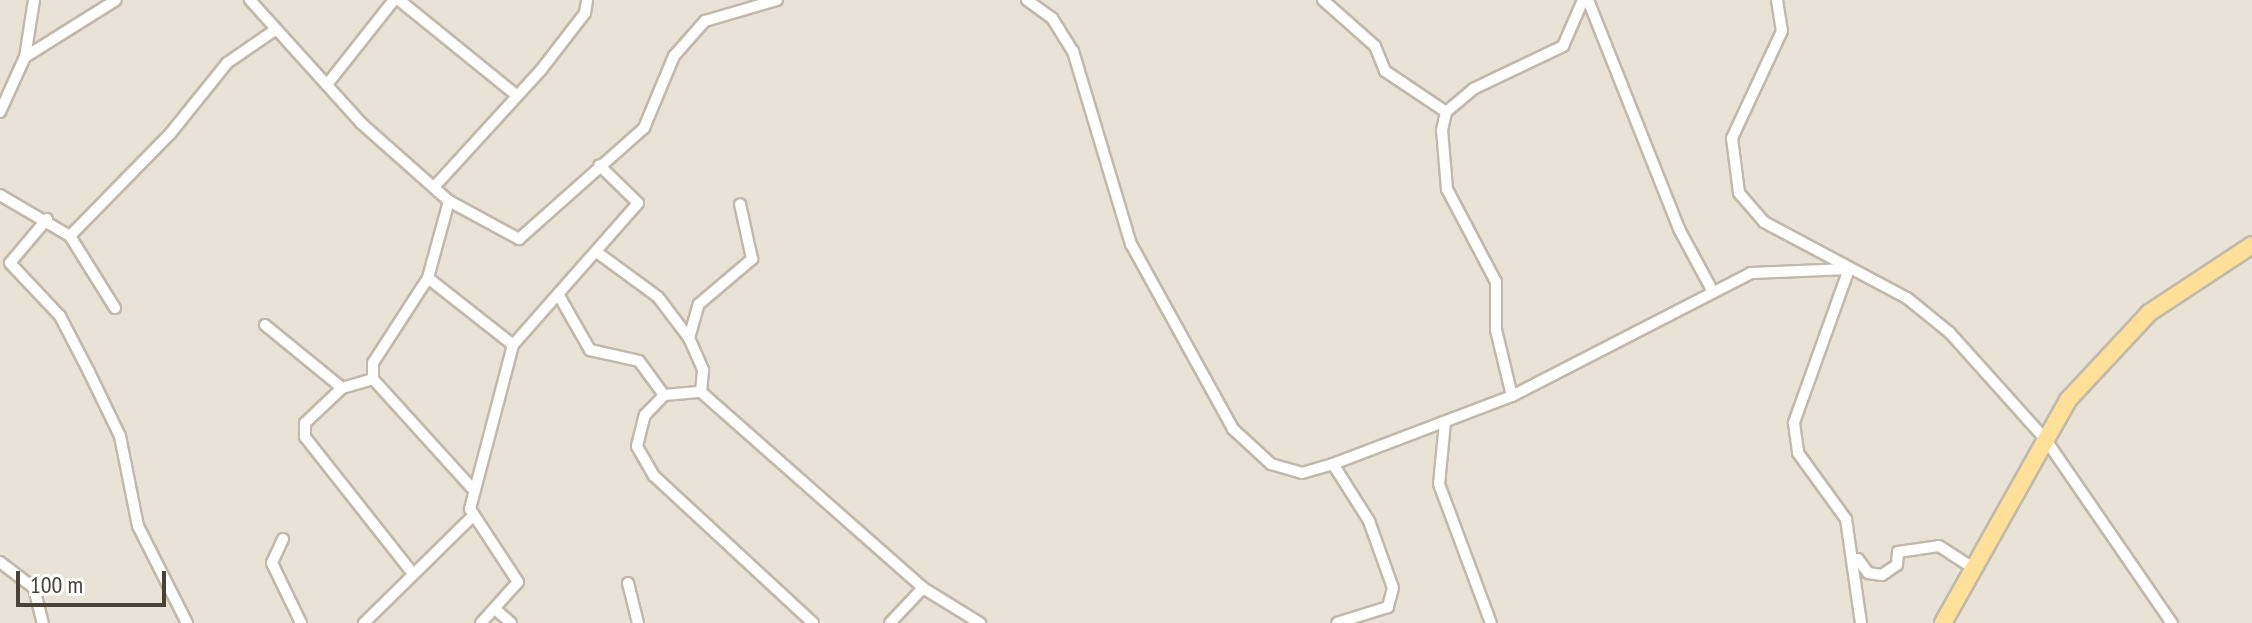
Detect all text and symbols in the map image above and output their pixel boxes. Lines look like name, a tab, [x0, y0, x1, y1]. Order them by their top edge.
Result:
scale bar	[20, 555, 170, 605]
text: 100 m	[30, 569, 83, 600]

